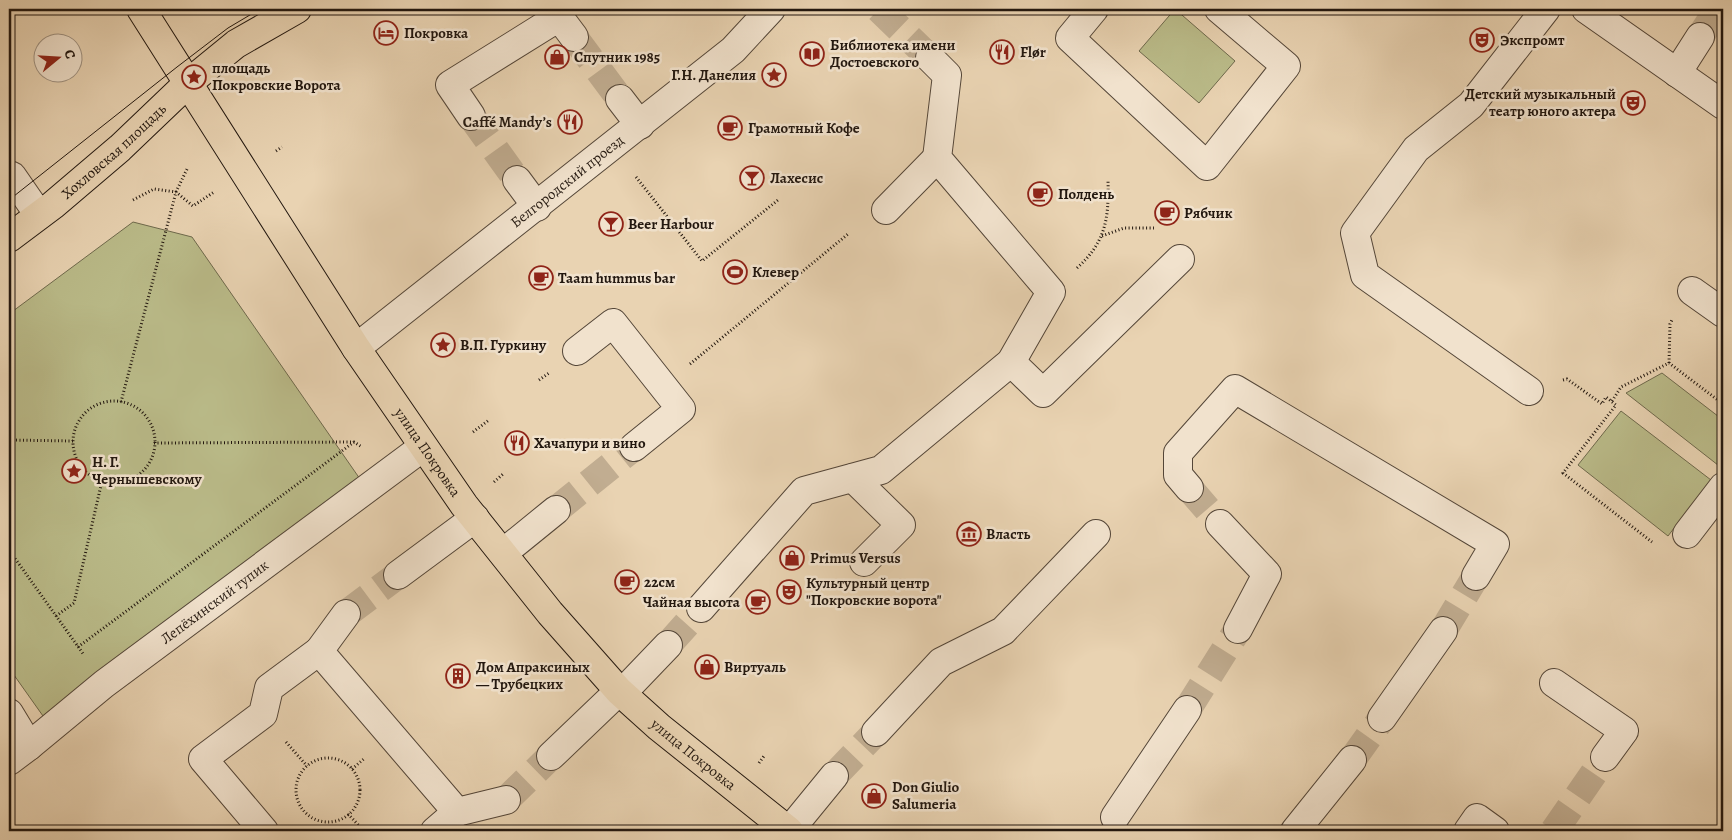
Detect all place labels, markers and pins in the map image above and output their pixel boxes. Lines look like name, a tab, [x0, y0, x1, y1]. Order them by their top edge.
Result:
hotel icon: Покровка	[373, 20, 399, 46]
place label: Покровка	[404, 23, 469, 43]
theatre icon: Экспромт	[1469, 27, 1495, 53]
place label: Экспромт	[1500, 30, 1565, 50]
place label: Библиотека имени Достоевского	[830, 35, 955, 72]
restaurant icon: Flør	[989, 39, 1015, 65]
library icon: Библиотека имени Достоевского	[799, 41, 825, 67]
place label: Flør	[1020, 42, 1046, 62]
shop icon: Спутник 1985	[544, 44, 570, 70]
place label: Спутник 1985	[574, 47, 660, 67]
place label: площадь Покровские Ворота	[212, 58, 342, 95]
place icon: Г.Н. Данелия	[761, 62, 787, 88]
place icon: площадь Покровские Ворота	[181, 64, 207, 90]
place label: Г.Н. Данелия	[671, 65, 756, 85]
place label: Детский музыкальный театр юного актера	[1465, 84, 1617, 121]
theatre icon: Детский музыкальный театр юного актера	[1620, 90, 1646, 116]
restaurant icon: Caffé Mandy’s	[557, 109, 583, 135]
place label: Caffé Mandy’s	[463, 112, 552, 132]
cafe icon: Грамотный Кофе	[717, 115, 743, 141]
place label: Грамотный Кофе	[748, 118, 860, 138]
bar icon: Лахесис	[739, 165, 765, 191]
place label: Лахесис	[770, 168, 823, 188]
cafe icon: Полдень	[1027, 181, 1053, 207]
place label: Полдень	[1058, 184, 1114, 204]
cafe icon: Рябчик	[1154, 200, 1180, 226]
place label: Рябчик	[1184, 203, 1233, 223]
bar icon: Beer Harbour	[598, 211, 624, 237]
place label: Beer Harbour	[628, 214, 714, 234]
sports icon: Клевер	[722, 259, 748, 285]
place label: Клевер	[752, 262, 799, 282]
cafe icon: Taam hummus bar	[528, 265, 554, 291]
place label: Taam hummus bar	[558, 268, 675, 288]
place icon: В.П. Гуркину	[430, 332, 456, 358]
place label: В.П. Гуркину	[460, 335, 547, 355]
restaurant icon: Хачапури и вино	[504, 430, 530, 456]
place label: Хачапури и вино	[534, 433, 646, 453]
place label: Н. Г. Чернышевскому	[92, 452, 203, 489]
place icon: Н. Г. Чернышевскому	[61, 458, 87, 484]
museum icon: Власть	[956, 521, 982, 547]
place label: Власть	[986, 524, 1031, 544]
shop icon: Primus Versus	[779, 545, 805, 571]
place label: Primus Versus	[810, 548, 901, 568]
cafe icon: 22см	[614, 569, 640, 595]
place label: 22см	[644, 572, 675, 592]
place label: Культурный центр "Покровские ворота"	[806, 573, 942, 610]
theatre icon: Культурный центр "Покровские ворота"	[776, 579, 802, 605]
cafe icon: Чайная высота	[745, 589, 771, 615]
place label: Чайная высота	[643, 592, 741, 612]
shop icon: Виртуаль	[694, 654, 720, 680]
place label: Дом Апраксиных — Трубецких	[475, 657, 590, 694]
place label: Виртуаль	[724, 657, 786, 677]
building icon: Дом Апраксиных — Трубецких	[445, 663, 471, 689]
place label: Don Giulio Salumeria	[892, 777, 960, 814]
shop icon: Don Giulio Salumeria	[861, 783, 887, 809]

